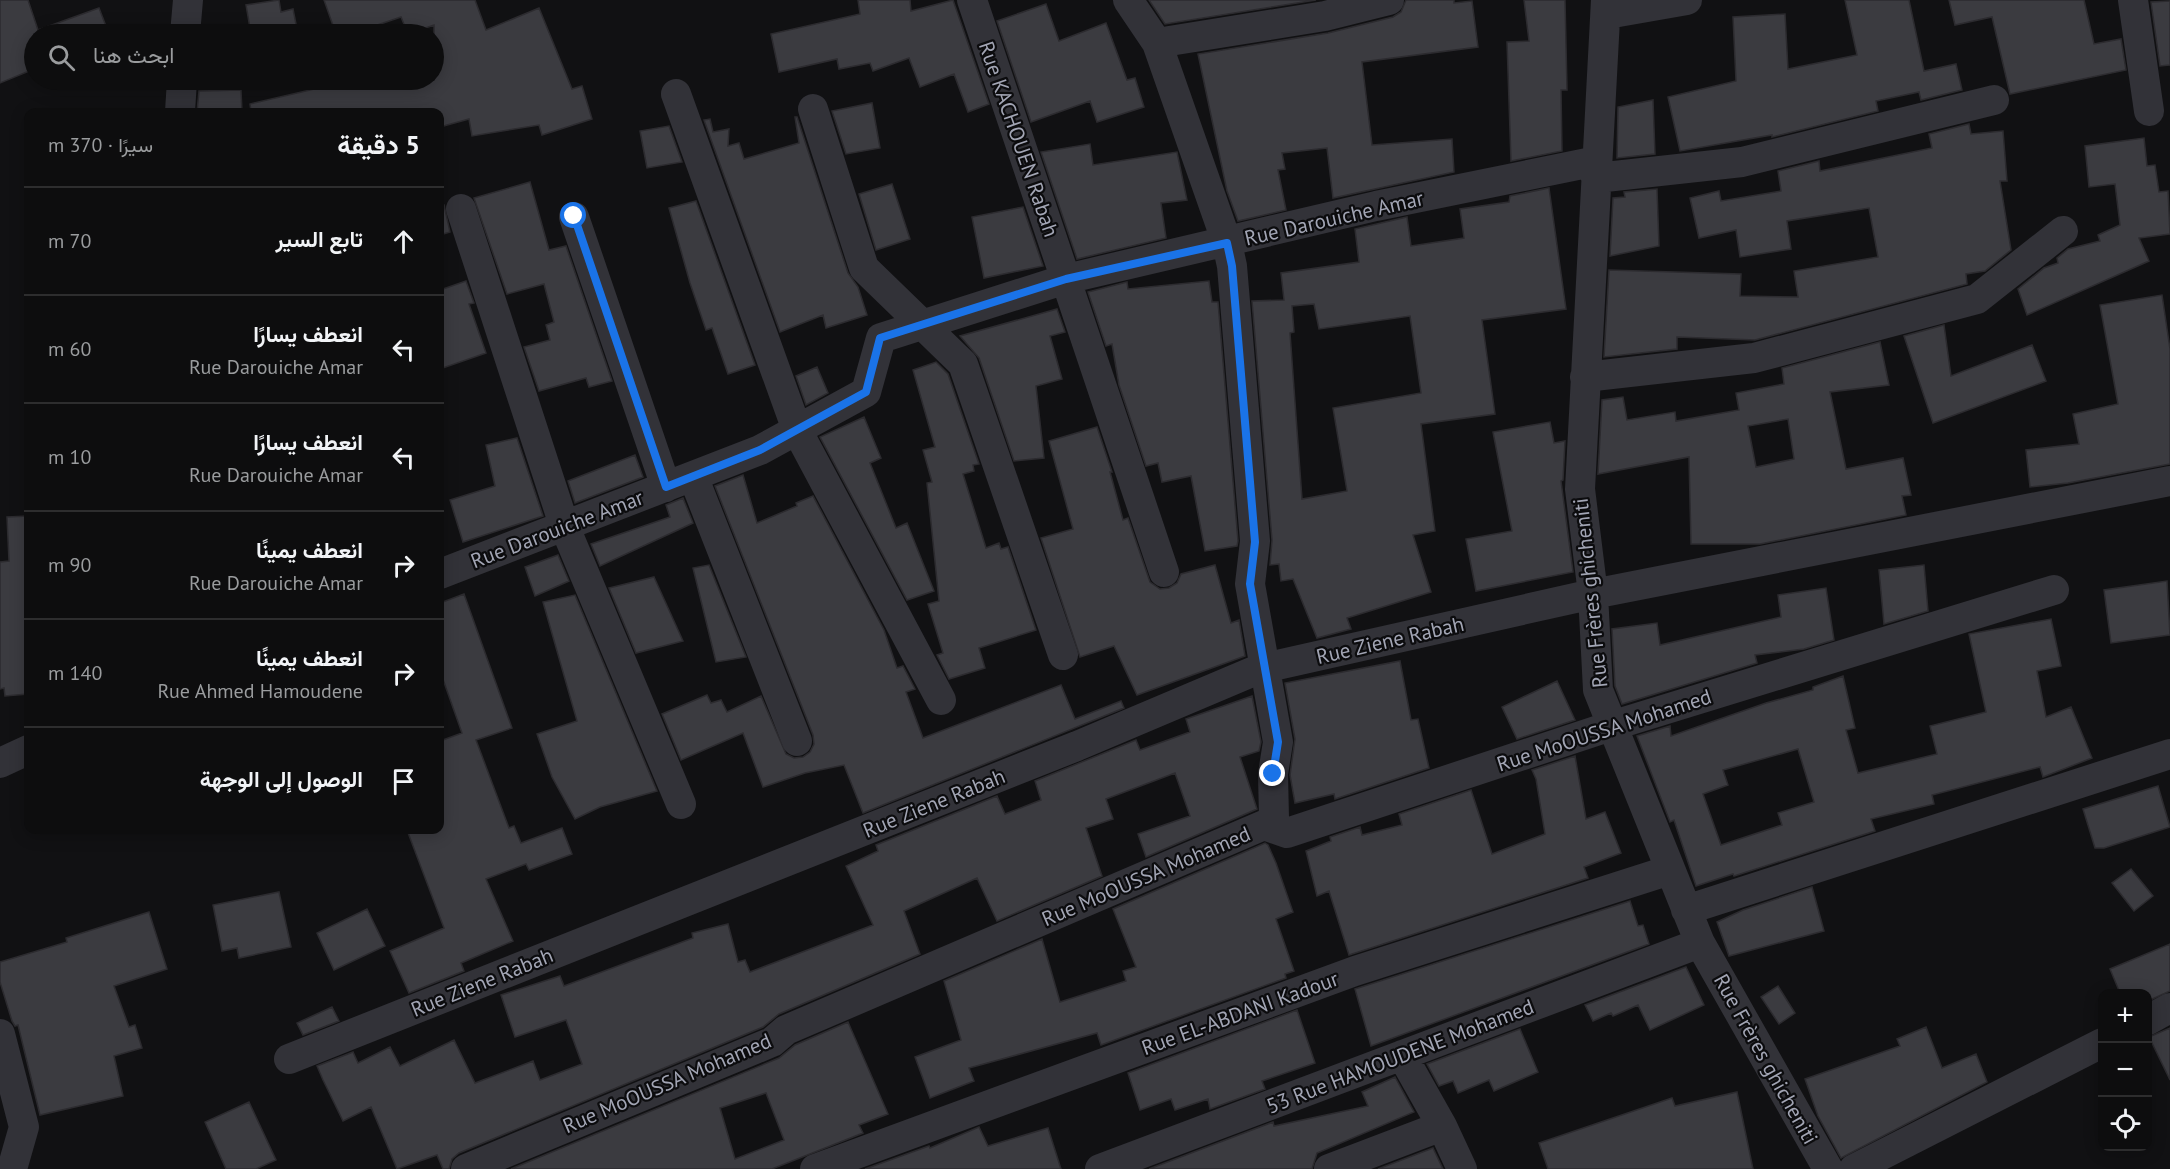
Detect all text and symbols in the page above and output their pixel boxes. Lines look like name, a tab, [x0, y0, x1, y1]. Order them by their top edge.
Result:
search box	[24, 24, 444, 90]
street label: Rue KACHOUEN Rabah	[973, 38, 1065, 240]
icon: search	[45, 41, 78, 74]
text: ابحث هنا	[93, 41, 174, 69]
text: 5 دقيقة	[337, 128, 420, 161]
text: سيرًا · 370 m	[48, 132, 153, 158]
street label: Rue Darouiche Amar	[1242, 184, 1426, 252]
route start	[560, 202, 586, 228]
text: تابع السير	[275, 225, 363, 253]
icon: ahead	[387, 225, 420, 258]
text: 70 m	[48, 228, 91, 254]
text: انعطف يسارًا	[253, 320, 363, 348]
icon: left	[387, 333, 420, 366]
text: 60 m	[48, 336, 91, 362]
text: Rue Darouiche Amar	[189, 354, 363, 380]
text: انعطف يسارًا	[253, 428, 363, 456]
icon: left	[387, 441, 420, 474]
text: 10 m	[48, 444, 91, 470]
text: Rue Darouiche Amar	[189, 462, 363, 488]
street label: Rue Darouiche Amar	[467, 484, 647, 574]
street label: Rue Frères ghicheniti	[1567, 497, 1613, 689]
text: انعطف يمينًا	[256, 536, 363, 564]
icon: right	[387, 549, 420, 582]
text: 90 m	[48, 552, 91, 578]
text: Rue Darouiche Amar	[189, 570, 363, 596]
street label: Rue Ziene Rabah	[1313, 610, 1467, 670]
text: انعطف يمينًا	[256, 644, 363, 672]
icon: right	[387, 657, 420, 690]
text: 140 m	[48, 660, 102, 686]
text: Rue Ahmed Hamoudene	[157, 678, 363, 704]
street label: Rue MoOUSSA Mohamed	[1493, 683, 1715, 777]
route end	[1259, 760, 1285, 786]
street label: Rue Ziene Rabah	[859, 762, 1009, 844]
text: الوصول إلى الوجهة	[200, 765, 363, 793]
icon: arrive	[387, 765, 420, 798]
street label: Rue MoOUSSA Mohamed	[1038, 820, 1254, 932]
street label: Rue Ziene Rabah	[407, 941, 557, 1023]
street label: Rue EL-ABDANI Kadour	[1138, 965, 1342, 1061]
street label: Rue Frères ghicheniti	[1708, 969, 1824, 1149]
map controls	[2098, 989, 2152, 1151]
button: +	[2098, 989, 2152, 1043]
street label: 53 Rue HAMOUDENE Mohamed	[1262, 992, 1538, 1120]
street label: Rue MoOUSSA Mohamed	[559, 1027, 775, 1139]
button: −	[2098, 1043, 2152, 1097]
button: locate	[2098, 1097, 2152, 1151]

